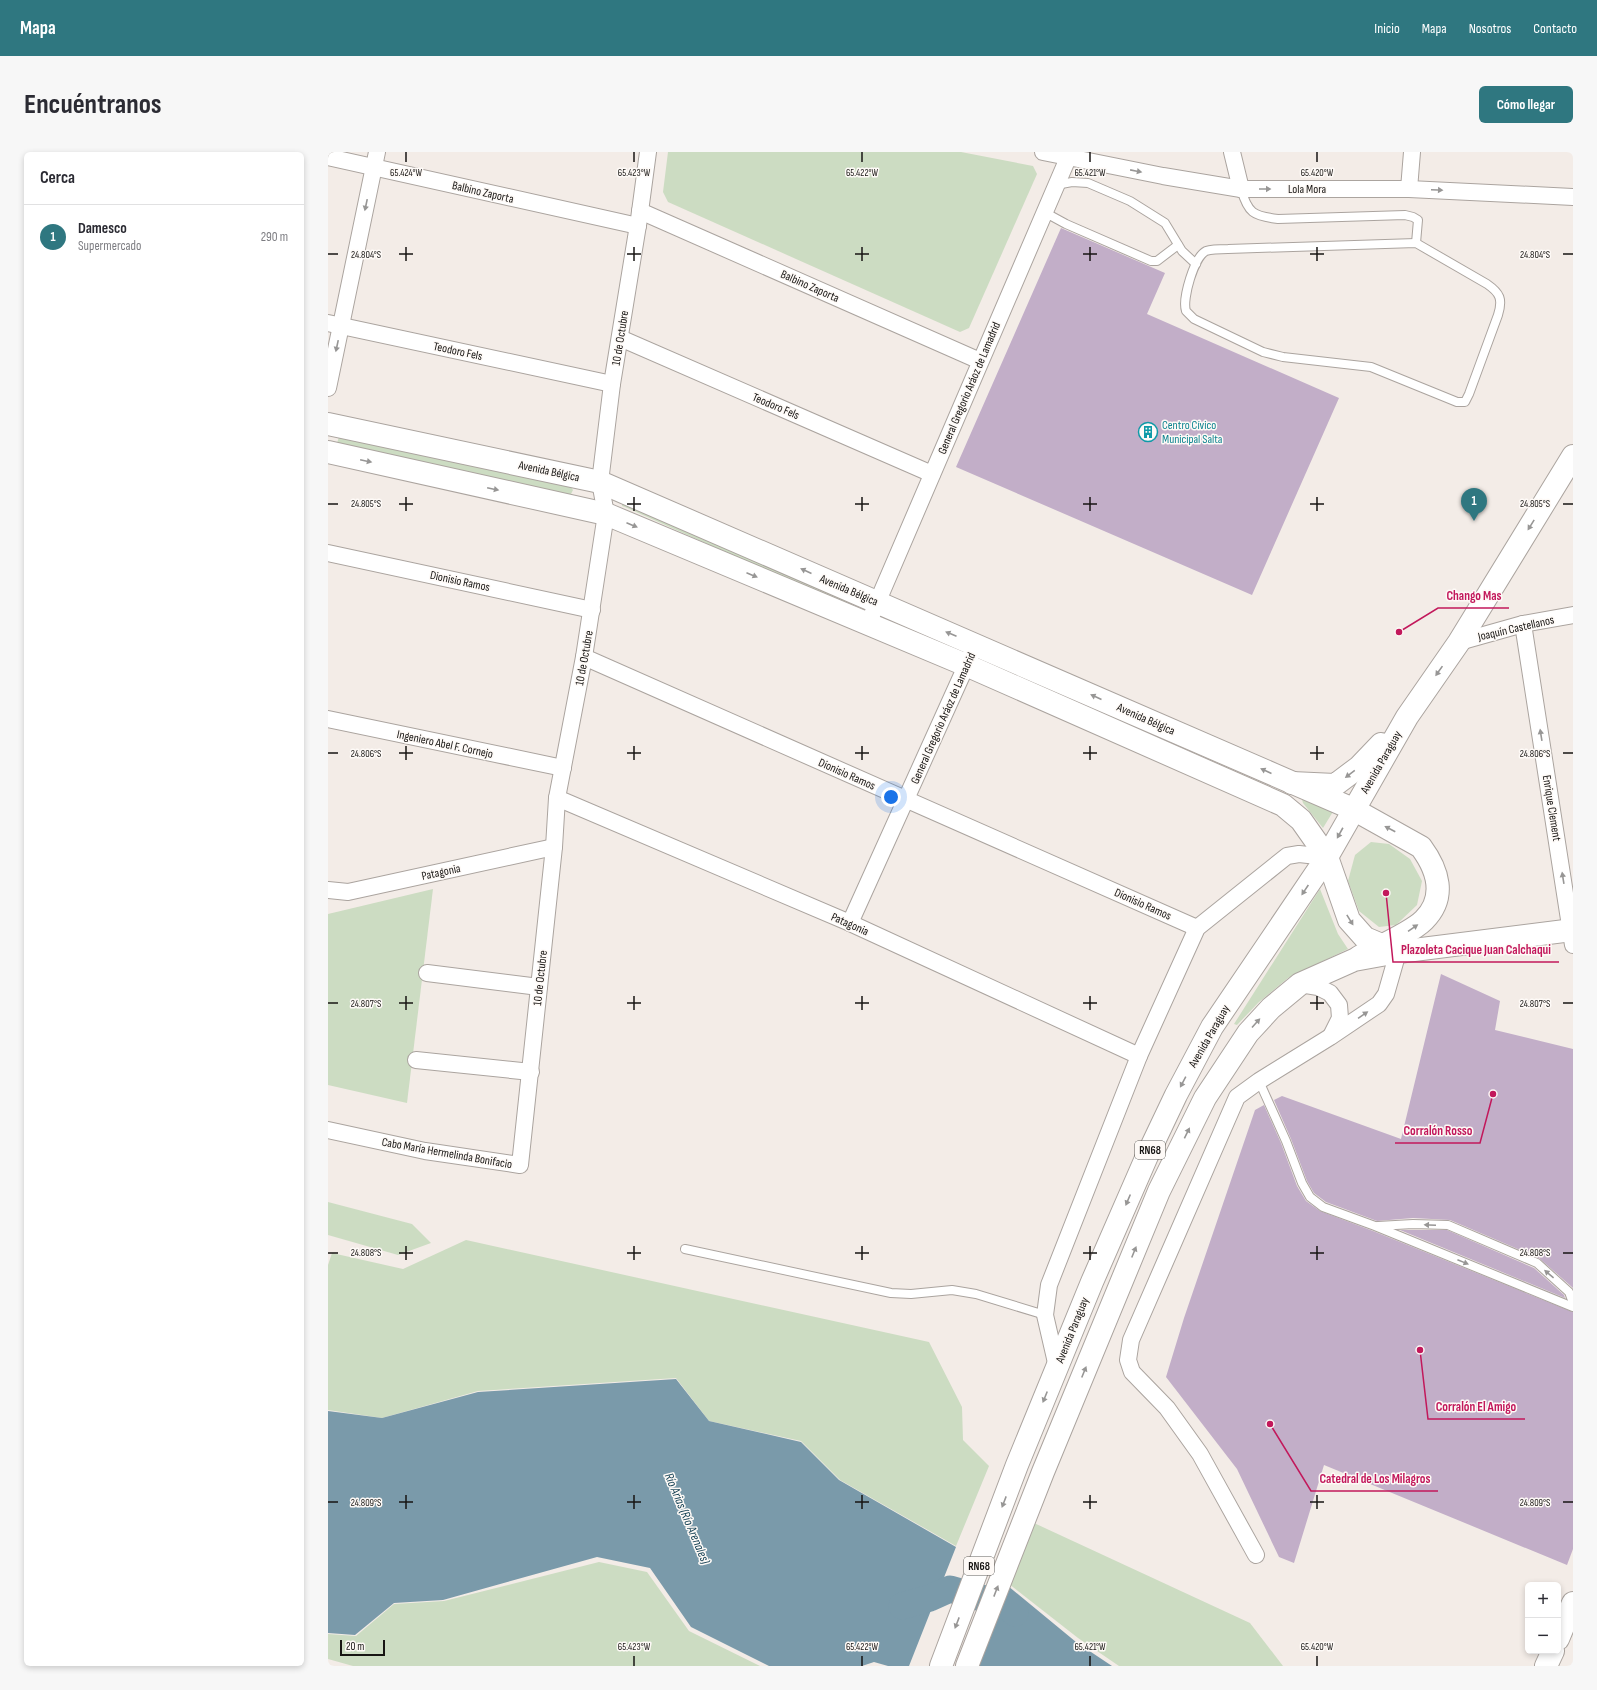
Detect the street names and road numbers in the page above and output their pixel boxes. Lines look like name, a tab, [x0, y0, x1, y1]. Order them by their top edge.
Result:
street label: Balbino Zaporta	[451, 178, 515, 207]
street label: Lola Mora	[1288, 182, 1326, 197]
street label: Balbino Zaporta	[778, 267, 842, 306]
street label: 10 de Octubre	[609, 309, 632, 367]
street label: General Gregorio Aráoz de Lamadrid	[935, 320, 1004, 457]
street label: Teodoro Fels	[432, 339, 484, 364]
street label: Teodoro Fels	[750, 390, 802, 423]
street label: Avenida Bélgica	[516, 458, 581, 485]
street label: Dionisio Ramos	[429, 568, 491, 595]
street label: Avenida Bélgica	[816, 571, 881, 610]
street label: Joaquín Castellanos	[1476, 612, 1556, 645]
street label: 10 de Octubre	[572, 629, 597, 687]
street label: General Gregorio Aráoz de Lamadrid	[908, 650, 979, 786]
street label: Avenida Bélgica	[1114, 700, 1177, 739]
street label: Ingeniero Abel F. Cornejo	[395, 727, 494, 762]
street label: Avenida Paraguay	[1357, 728, 1406, 797]
street label: Dionisio Ramos	[816, 755, 878, 794]
street label: Enrique Clement	[1539, 774, 1564, 843]
street label: Patagonia	[420, 861, 462, 884]
street label: Dionisio Ramos	[1112, 885, 1174, 924]
street label: Patagonia	[829, 910, 871, 939]
street label: 10 de Octubre	[530, 949, 551, 1006]
street label: Avenida Paraguay	[1185, 1002, 1234, 1071]
street label: Cabo María Hermelinda Bonifacio	[381, 1135, 513, 1172]
road number: RN68	[1135, 1141, 1165, 1159]
street label: Avenida Paraguay	[1052, 1295, 1093, 1366]
road number: RN68	[964, 1557, 994, 1575]

